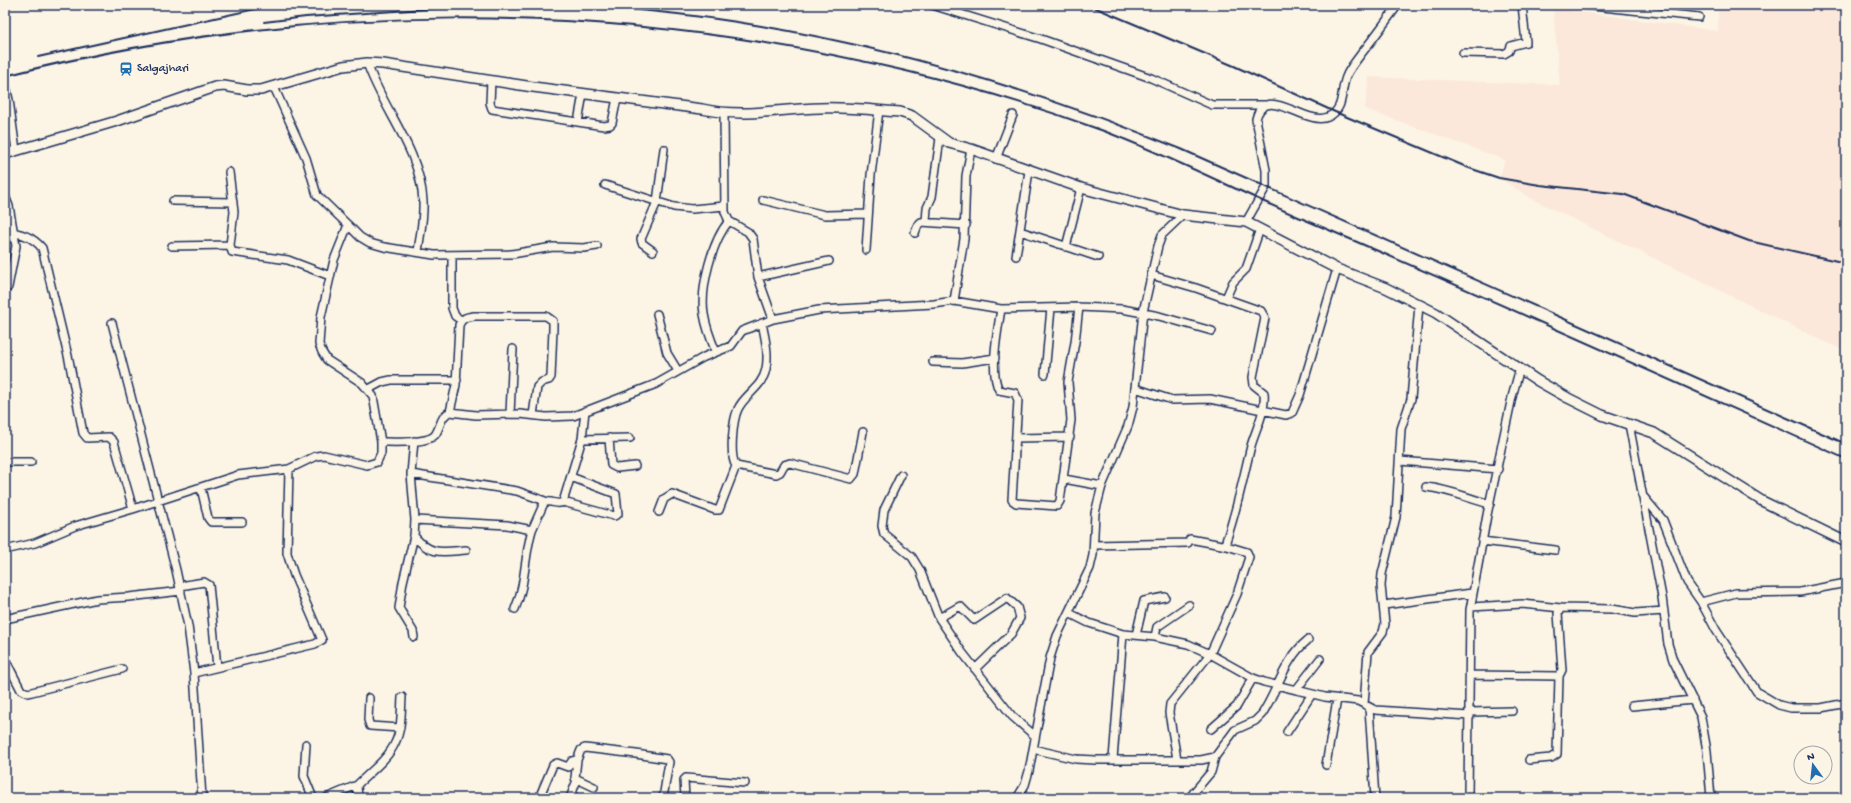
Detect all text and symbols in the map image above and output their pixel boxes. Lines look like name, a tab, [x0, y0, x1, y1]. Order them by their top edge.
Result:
station icon: Salgajhari	[118, 61, 134, 77]
place label: Salgajhari	[137, 62, 189, 76]
north arrow	[1793, 745, 1833, 785]
text: N	[1806, 751, 1816, 764]

